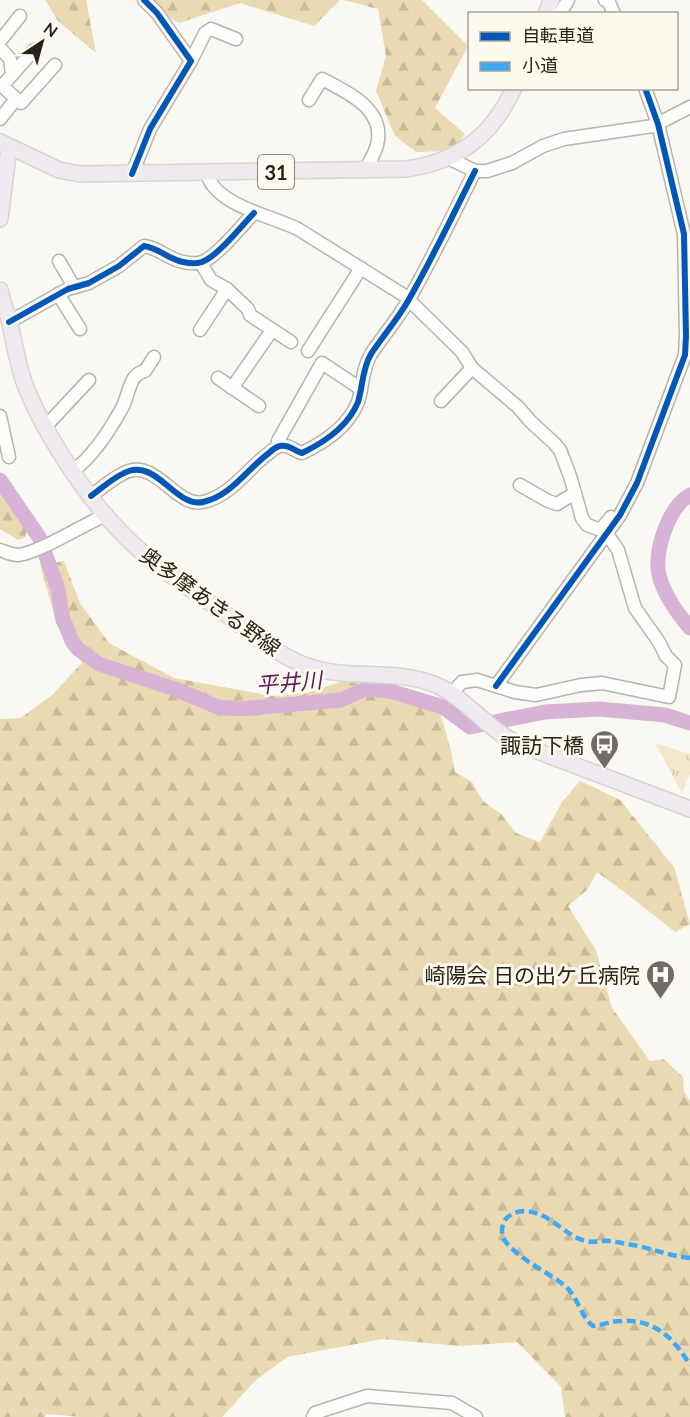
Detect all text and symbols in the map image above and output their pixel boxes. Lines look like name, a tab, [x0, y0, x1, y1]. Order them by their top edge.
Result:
north arrow	[12, 12, 72, 72]
legend	[468, 12, 678, 90]
text: N	[41, 18, 62, 41]
text: 自転車道	[522, 24, 594, 46]
text: 小道	[522, 54, 558, 76]
road number: 31	[258, 155, 294, 189]
street label: 奥多摩あきる野線	[136, 542, 286, 660]
water label: 平井川	[255, 666, 325, 698]
bus stop icon: 諏訪下橋	[589, 728, 621, 770]
place label: 諏訪下橋	[500, 732, 584, 757]
hospital icon: 崎陽会 日の出ケ丘病院	[645, 958, 677, 1000]
place label: 崎陽会 日の出ケ丘病院	[425, 962, 640, 987]

